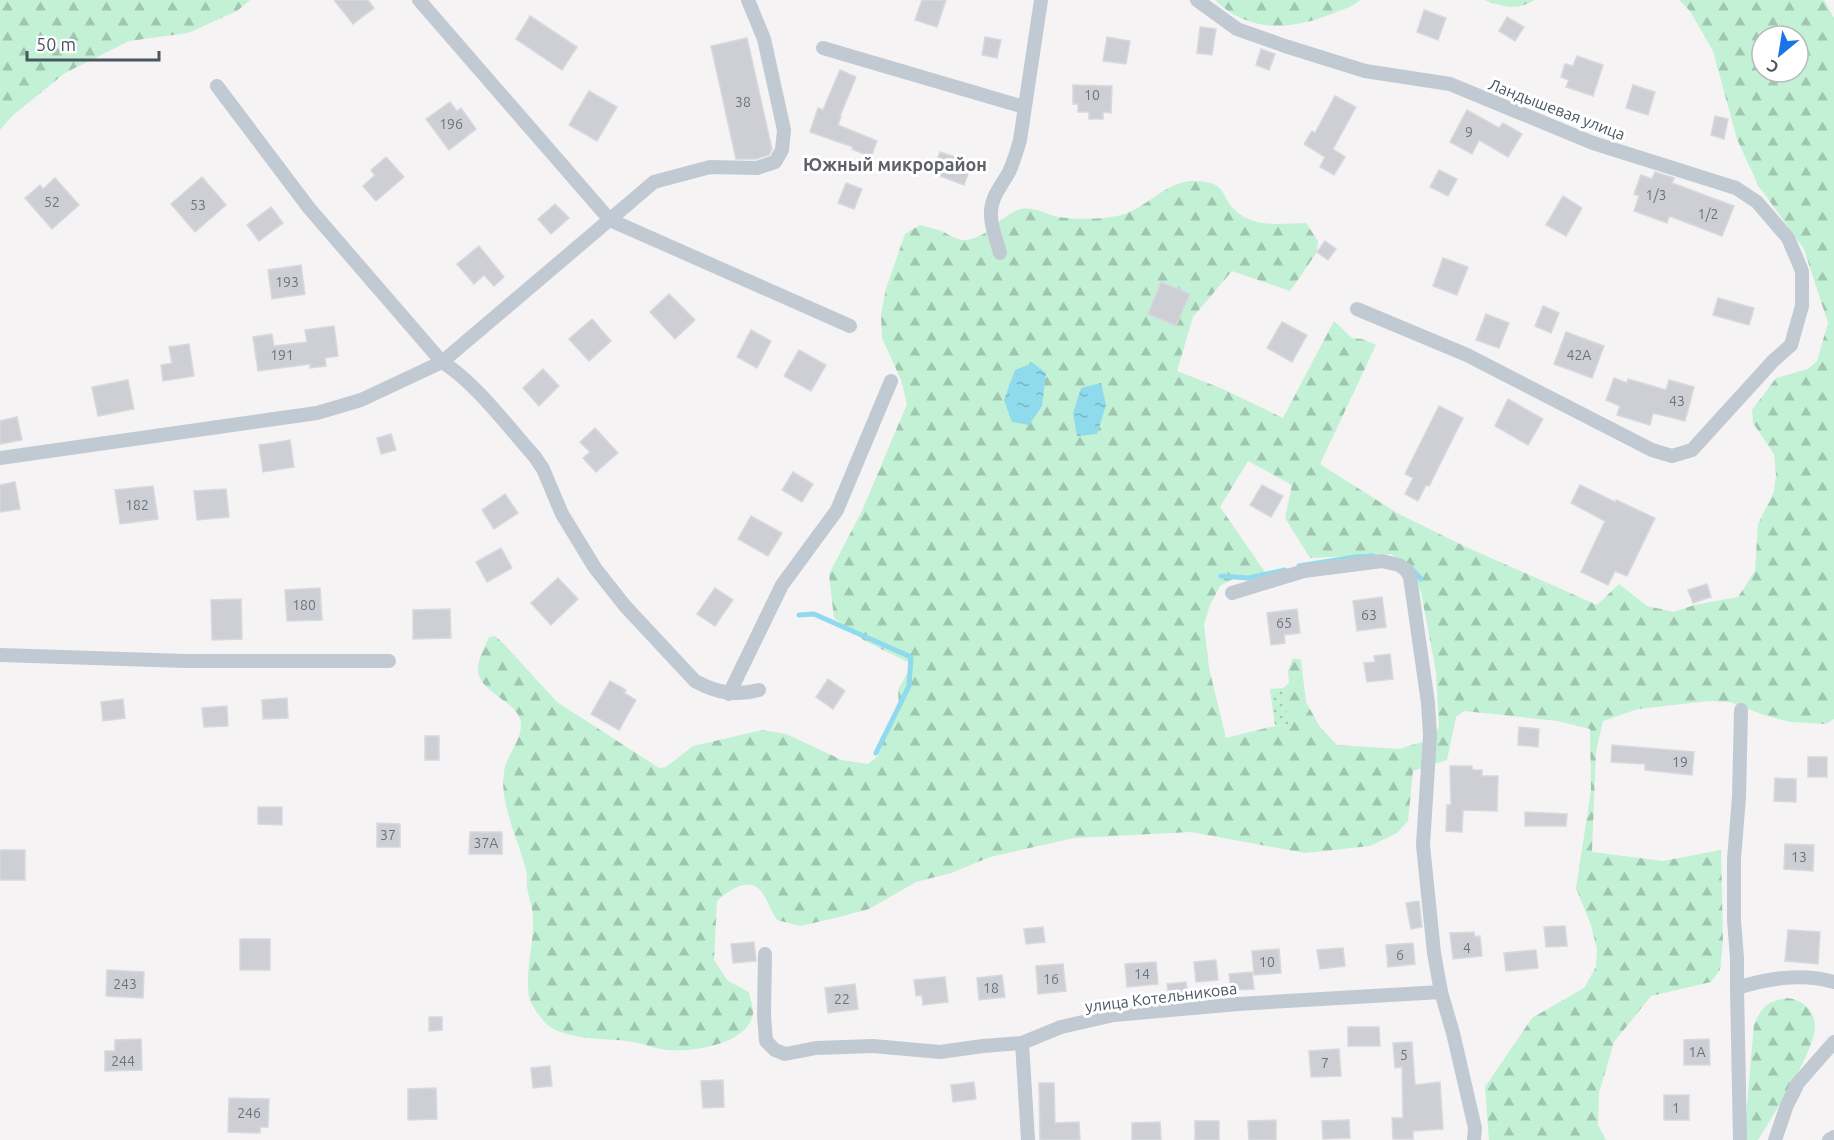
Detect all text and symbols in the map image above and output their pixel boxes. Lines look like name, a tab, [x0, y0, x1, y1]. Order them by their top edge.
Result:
scale bar	[27, 24, 159, 62]
north arrow	[1750, 24, 1810, 84]
text: 50 m	[36, 34, 76, 54]
text: С	[1764, 57, 1781, 77]
street label: Ландышевая улица	[1486, 75, 1628, 143]
house number: 10	[1084, 87, 1100, 103]
house number: 38	[735, 94, 751, 110]
house number: 196	[439, 116, 463, 132]
house number: 9	[1465, 124, 1473, 140]
district label: Южный микрорайон	[803, 154, 987, 174]
house number: 1/3	[1646, 187, 1666, 203]
house number: 52	[44, 194, 60, 210]
house number: 53	[190, 197, 206, 213]
house number: 1/2	[1698, 206, 1718, 222]
house number: 193	[275, 274, 299, 290]
house number: 191	[270, 347, 294, 363]
house number: 42А	[1567, 347, 1591, 363]
house number: 43	[1669, 393, 1685, 409]
house number: 182	[125, 497, 149, 513]
house number: 180	[292, 597, 316, 613]
house number: 63	[1361, 607, 1377, 623]
house number: 65	[1276, 615, 1292, 631]
house number: 19	[1672, 754, 1688, 770]
house number: 37	[380, 827, 396, 843]
house number: 37А	[474, 835, 498, 851]
house number: 13	[1791, 849, 1807, 865]
house number: 4	[1463, 940, 1471, 956]
house number: 6	[1396, 947, 1404, 963]
house number: 10	[1259, 954, 1275, 970]
house number: 14	[1134, 966, 1150, 982]
house number: 16	[1043, 971, 1059, 987]
house number: 243	[113, 976, 137, 992]
street label: улица Котельникова	[1084, 979, 1238, 1015]
house number: 18	[983, 980, 999, 996]
house number: 22	[834, 991, 850, 1007]
house number: 1А	[1689, 1044, 1706, 1060]
house number: 5	[1400, 1047, 1408, 1063]
house number: 244	[111, 1053, 135, 1069]
house number: 7	[1321, 1055, 1329, 1071]
house number: 1	[1672, 1100, 1680, 1116]
house number: 246	[237, 1105, 261, 1121]

